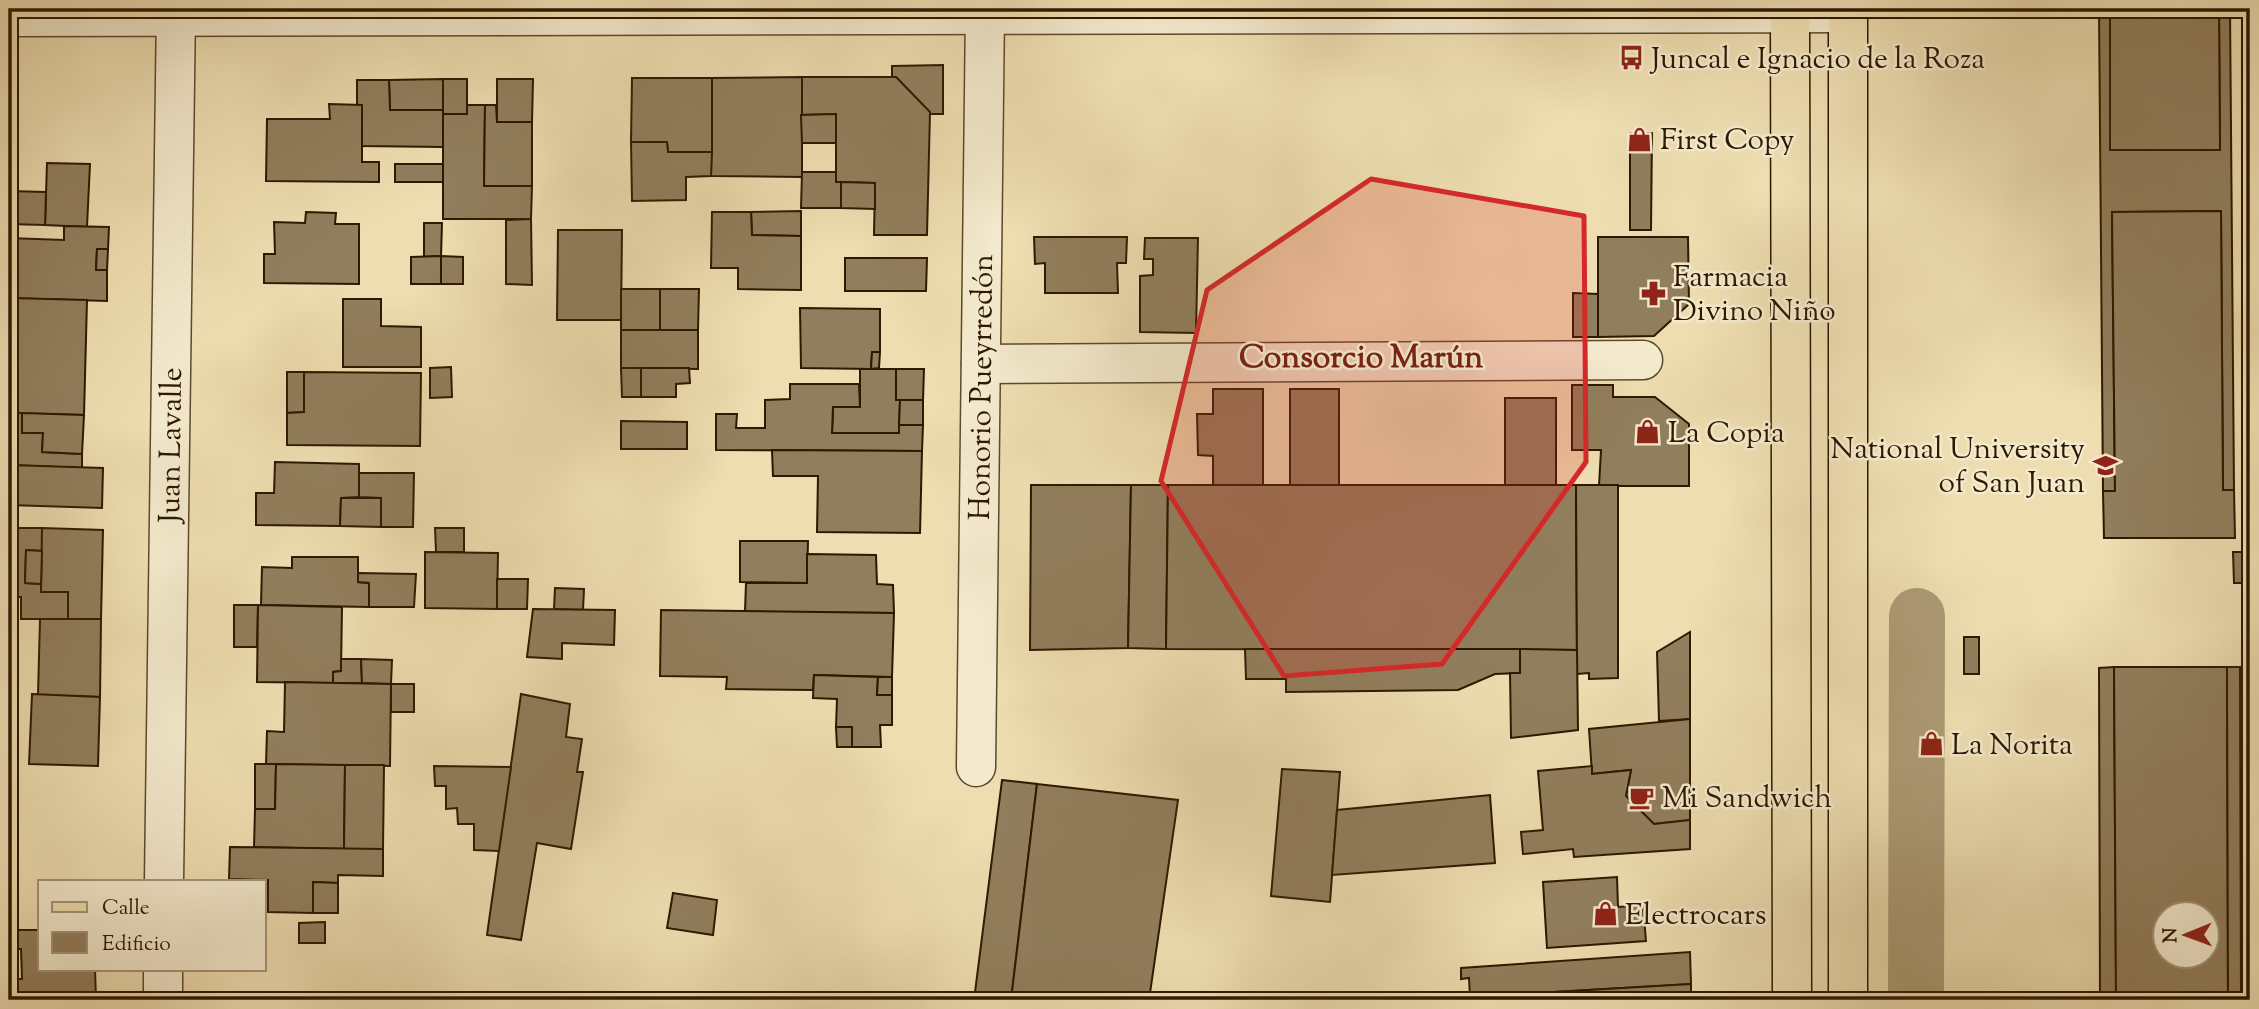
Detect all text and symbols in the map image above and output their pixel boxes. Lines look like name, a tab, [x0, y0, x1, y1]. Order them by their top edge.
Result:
place label: Juncal e Ignacio de la Roza	[1649, 39, 1985, 82]
bus stop icon: Juncal e Ignacio de la Roza	[1617, 44, 1645, 72]
place label: First Copy	[1660, 120, 1794, 163]
shop icon: First Copy	[1626, 125, 1654, 153]
street label: Honorio Pueyrredón	[960, 254, 1006, 520]
place label: Farmacia Divino Niño	[1673, 257, 1836, 334]
pharmacy icon: Farmacia Divino Niño	[1639, 279, 1667, 307]
district label: Consorcio Marún	[1239, 336, 1483, 382]
street label: Juan Lavalle	[150, 367, 195, 525]
place label: La Copia	[1668, 413, 1785, 456]
shop icon: La Copia	[1634, 418, 1662, 446]
place label: National University of San Juan	[1830, 429, 2085, 506]
school or university icon: National University of San Juan	[2091, 451, 2119, 479]
place label: La Norita	[1951, 725, 2073, 768]
shop icon: La Norita	[1917, 730, 1945, 758]
place label: Mi Sandwich	[1662, 778, 1832, 821]
cafe icon: Mi Sandwich	[1628, 783, 1656, 811]
legend	[38, 880, 266, 970]
text: Calle	[102, 894, 150, 924]
place label: Electrocars	[1625, 895, 1767, 938]
shop icon: Electrocars	[1591, 900, 1619, 928]
north arrow	[2150, 900, 2220, 970]
text: N	[2158, 927, 2185, 943]
text: Edificio	[102, 930, 171, 960]

